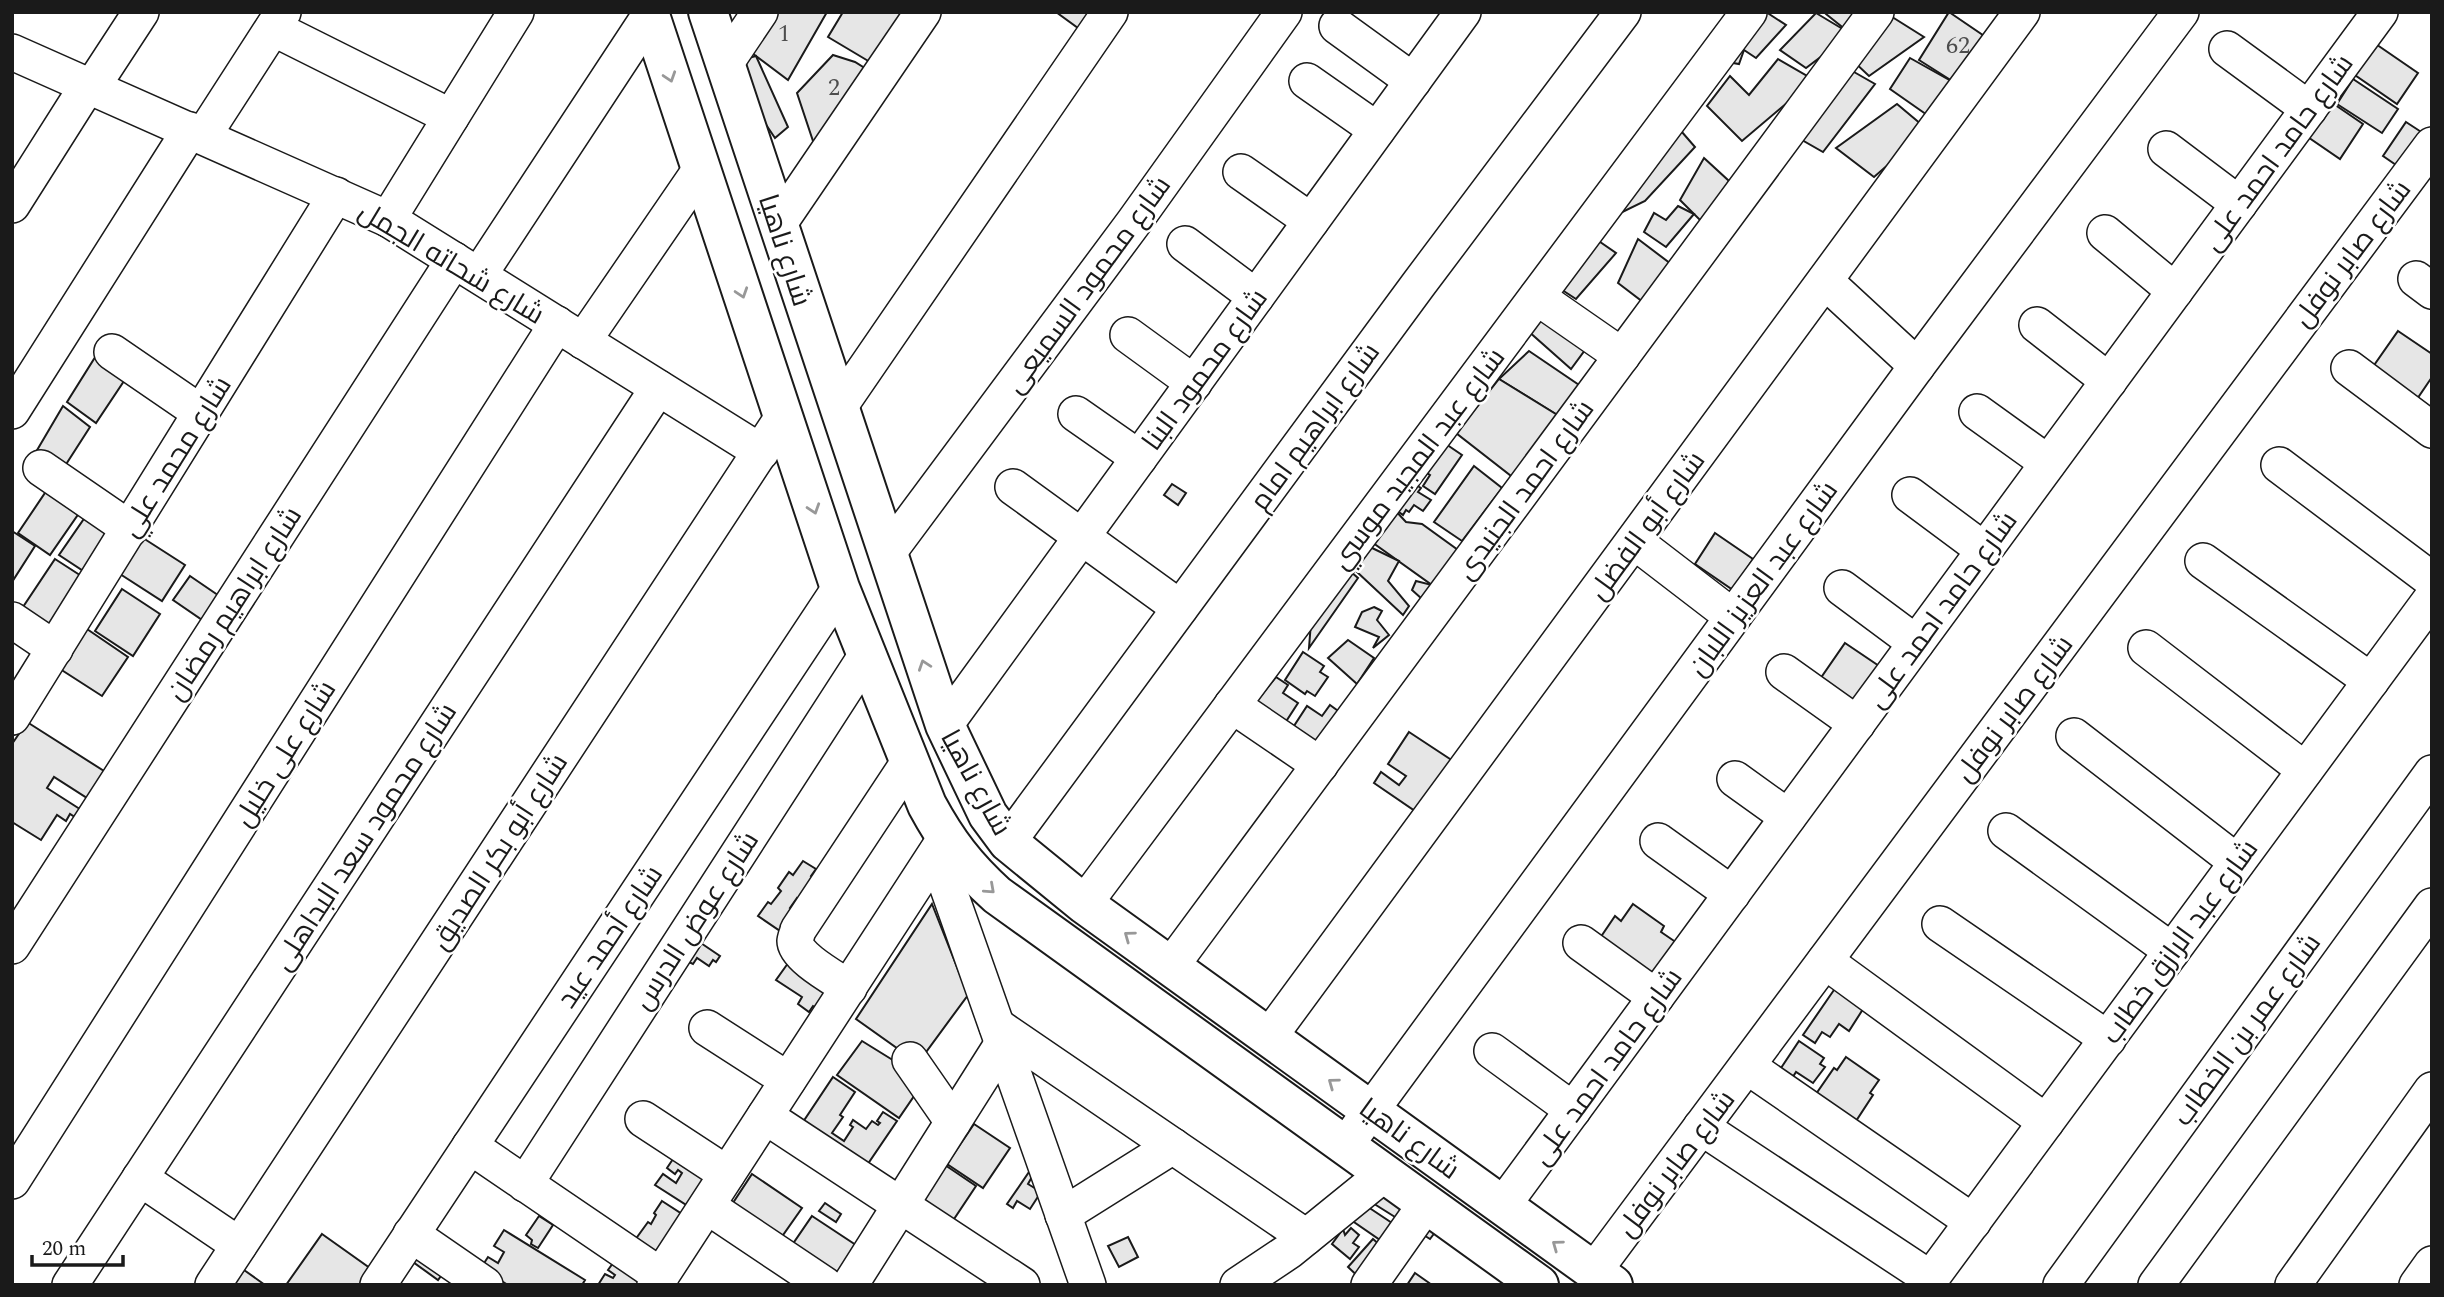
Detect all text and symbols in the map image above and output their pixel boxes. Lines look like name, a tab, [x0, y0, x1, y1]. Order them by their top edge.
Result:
house number: 1	[778, 16, 790, 52]
house number: 62	[1946, 28, 1970, 64]
street label: شارع حامد احمد على	[2192, 45, 2365, 261]
one-way arrow	[662, 70, 676, 83]
house number: 2	[828, 70, 840, 106]
street label: شارع محمود السميعى	[994, 167, 1182, 403]
street label: شارع صابر نوفل	[2282, 171, 2422, 337]
street label: شارع ناهيا	[746, 189, 823, 312]
street label: شارع شحاته الجمل	[350, 191, 553, 336]
street label: شارع محمود البنا	[1131, 280, 1279, 460]
one-way arrow	[734, 286, 748, 298]
street label: شارع ابراهيم امام	[1239, 334, 1391, 520]
street label: شارع عبد المجيد موسي	[1320, 339, 1516, 579]
street label: شارع محمد علي	[110, 368, 243, 546]
street label: شارع احمد الجنيدى	[1445, 391, 1605, 589]
street label: شارع أبو الفضل	[1578, 442, 1716, 610]
street label: شارع عبد العزيز اللبان	[1677, 472, 1849, 686]
street label: شارع ابراهيم رمضان	[155, 498, 313, 710]
one-way arrow	[806, 502, 820, 514]
street label: شارع حامد احمد على	[1856, 502, 2029, 718]
street label: شارع صابر نوفل	[1944, 626, 2084, 792]
one-way arrow	[918, 659, 932, 672]
street label: شارع على خليل	[223, 672, 348, 836]
street label: شارع محمود سعد البداهلى	[262, 694, 468, 980]
street label: شارع ناهيا	[929, 722, 1023, 844]
street label: شارع أبو بكر الصديق	[419, 745, 579, 959]
street label: شارع عوض الدرس	[622, 823, 770, 1019]
street label: شارع عبد الرازق خطاب	[2091, 830, 2269, 1053]
street label: شارع أحمد عيد	[546, 856, 674, 1017]
one-way arrow	[982, 881, 995, 893]
street label: شارع عمر بن الخطاب	[2162, 924, 2332, 1135]
one-way arrow	[1124, 931, 1137, 944]
street label: شارع حامد احمد على	[1521, 959, 1694, 1175]
one-way arrow	[1328, 1079, 1341, 1091]
street label: شارع صابر نوفل	[1606, 1081, 1746, 1247]
street label: شارع ناهيا	[1350, 1088, 1469, 1191]
scale bar	[32, 1224, 122, 1268]
text: 20 m	[42, 1233, 86, 1265]
one-way arrow	[1552, 1241, 1565, 1253]

